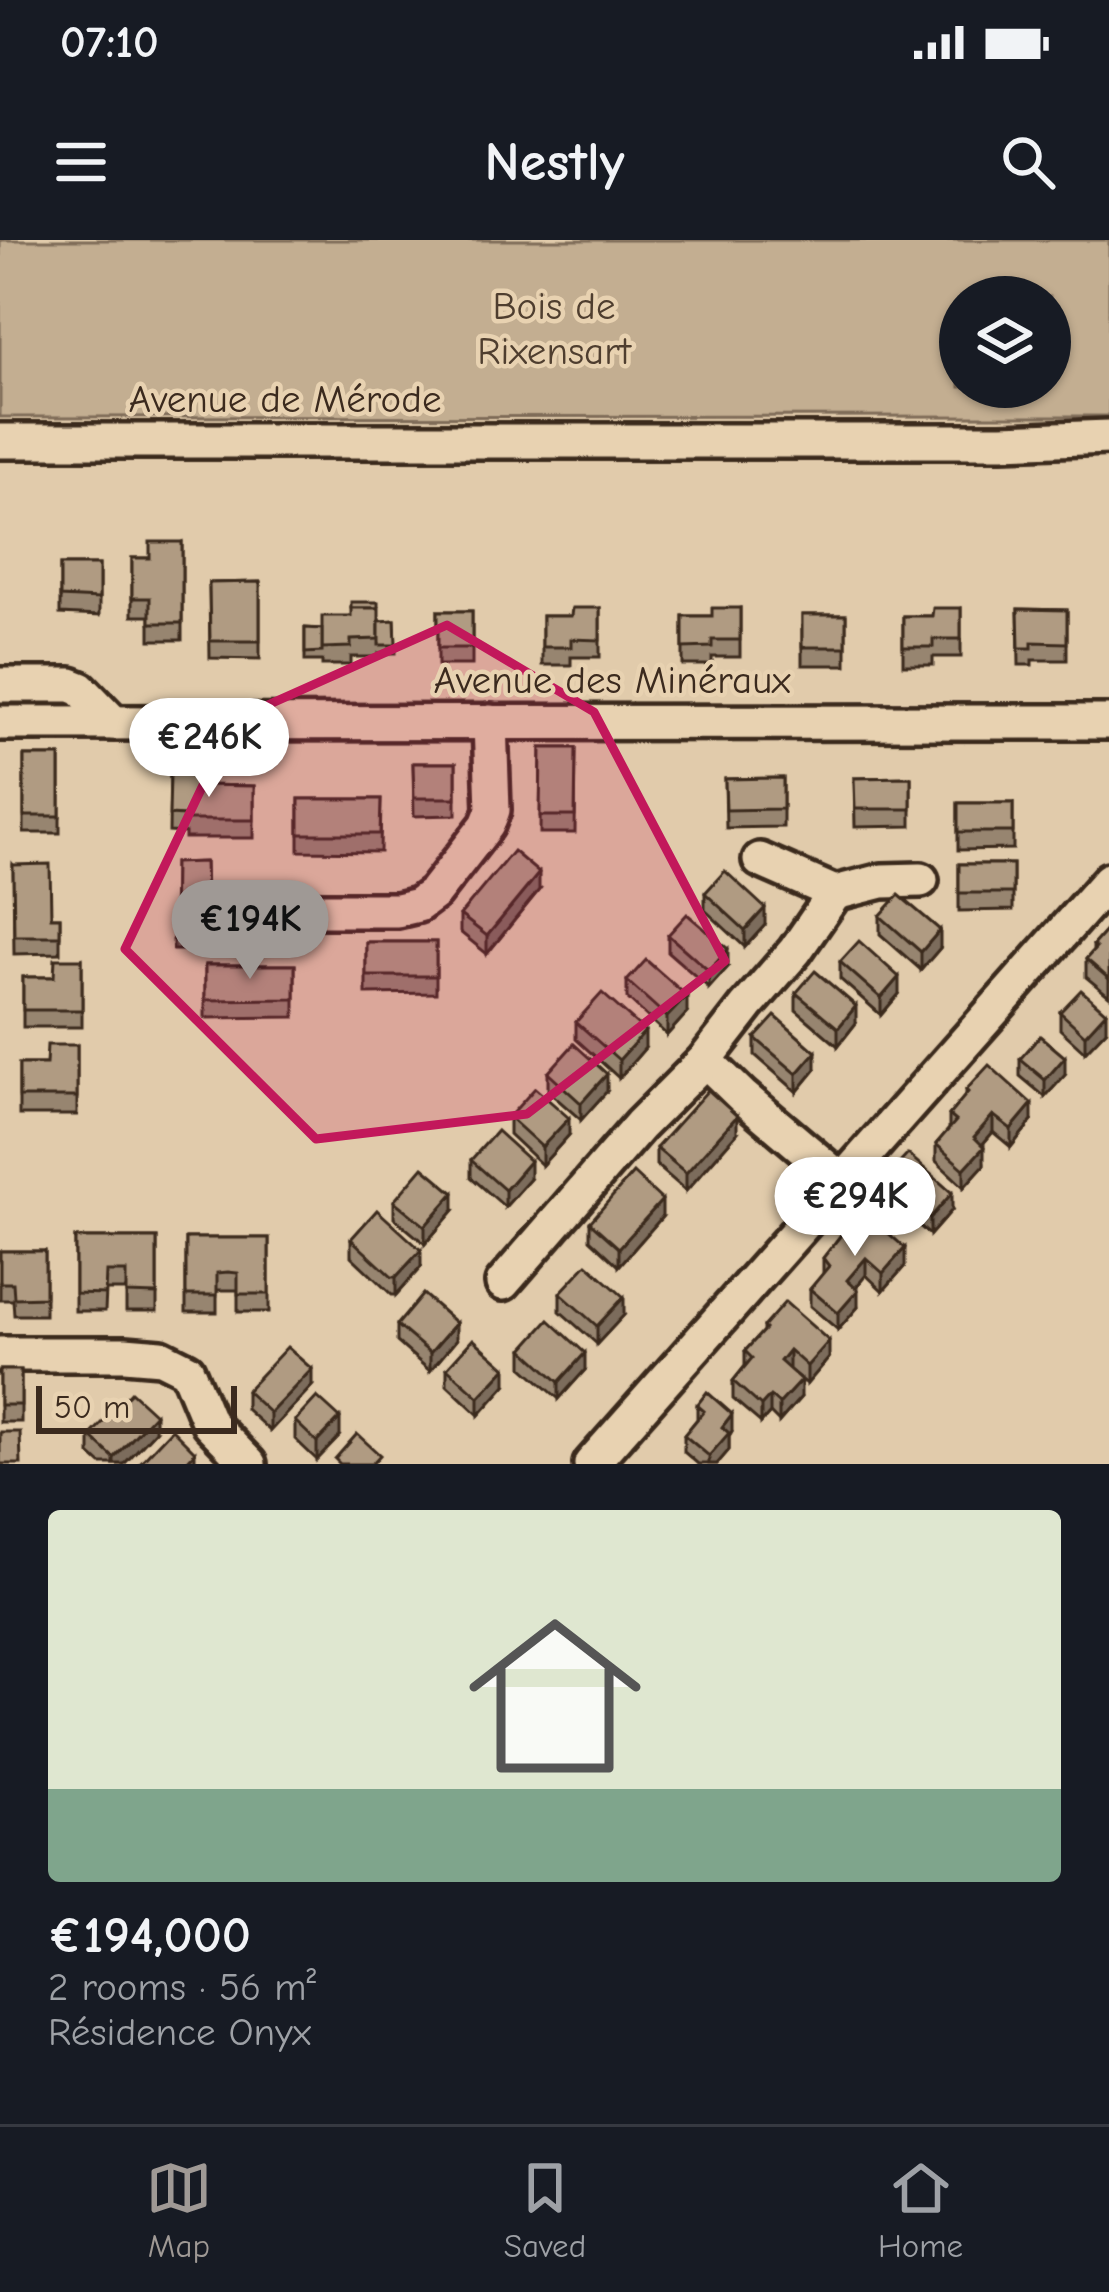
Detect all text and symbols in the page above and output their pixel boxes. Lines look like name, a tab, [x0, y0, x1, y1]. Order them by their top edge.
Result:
text: 07:10	[60, 16, 159, 68]
icon: menu	[48, 129, 114, 195]
icon: search	[995, 129, 1061, 195]
text: Nestly	[485, 131, 624, 194]
map controls	[939, 276, 1071, 408]
button: layers	[939, 276, 1071, 408]
park label: Bois de Rixensart	[477, 284, 633, 374]
street label: Avenue de Mérode	[129, 377, 441, 422]
street label: Avenue des Minéraux	[433, 658, 791, 703]
pin: €246K	[125, 698, 293, 800]
text: €246K	[156, 714, 262, 759]
pin: €194K	[166, 880, 334, 982]
text: €194K	[199, 896, 301, 941]
pin: €294K	[771, 1157, 939, 1259]
text: €294K	[802, 1173, 908, 1218]
scale bar	[36, 1380, 237, 1433]
text: 50 m	[54, 1388, 130, 1426]
icon: home	[447, 1588, 663, 1804]
text: €194,000	[48, 1906, 251, 1965]
text: 2 rooms · 56 m²	[48, 1965, 316, 2010]
text: Résidence Onyx	[48, 2010, 311, 2055]
tab: Map	[146, 2155, 212, 2265]
tab: Saved	[504, 2155, 586, 2265]
tab: Home	[878, 2155, 963, 2265]

